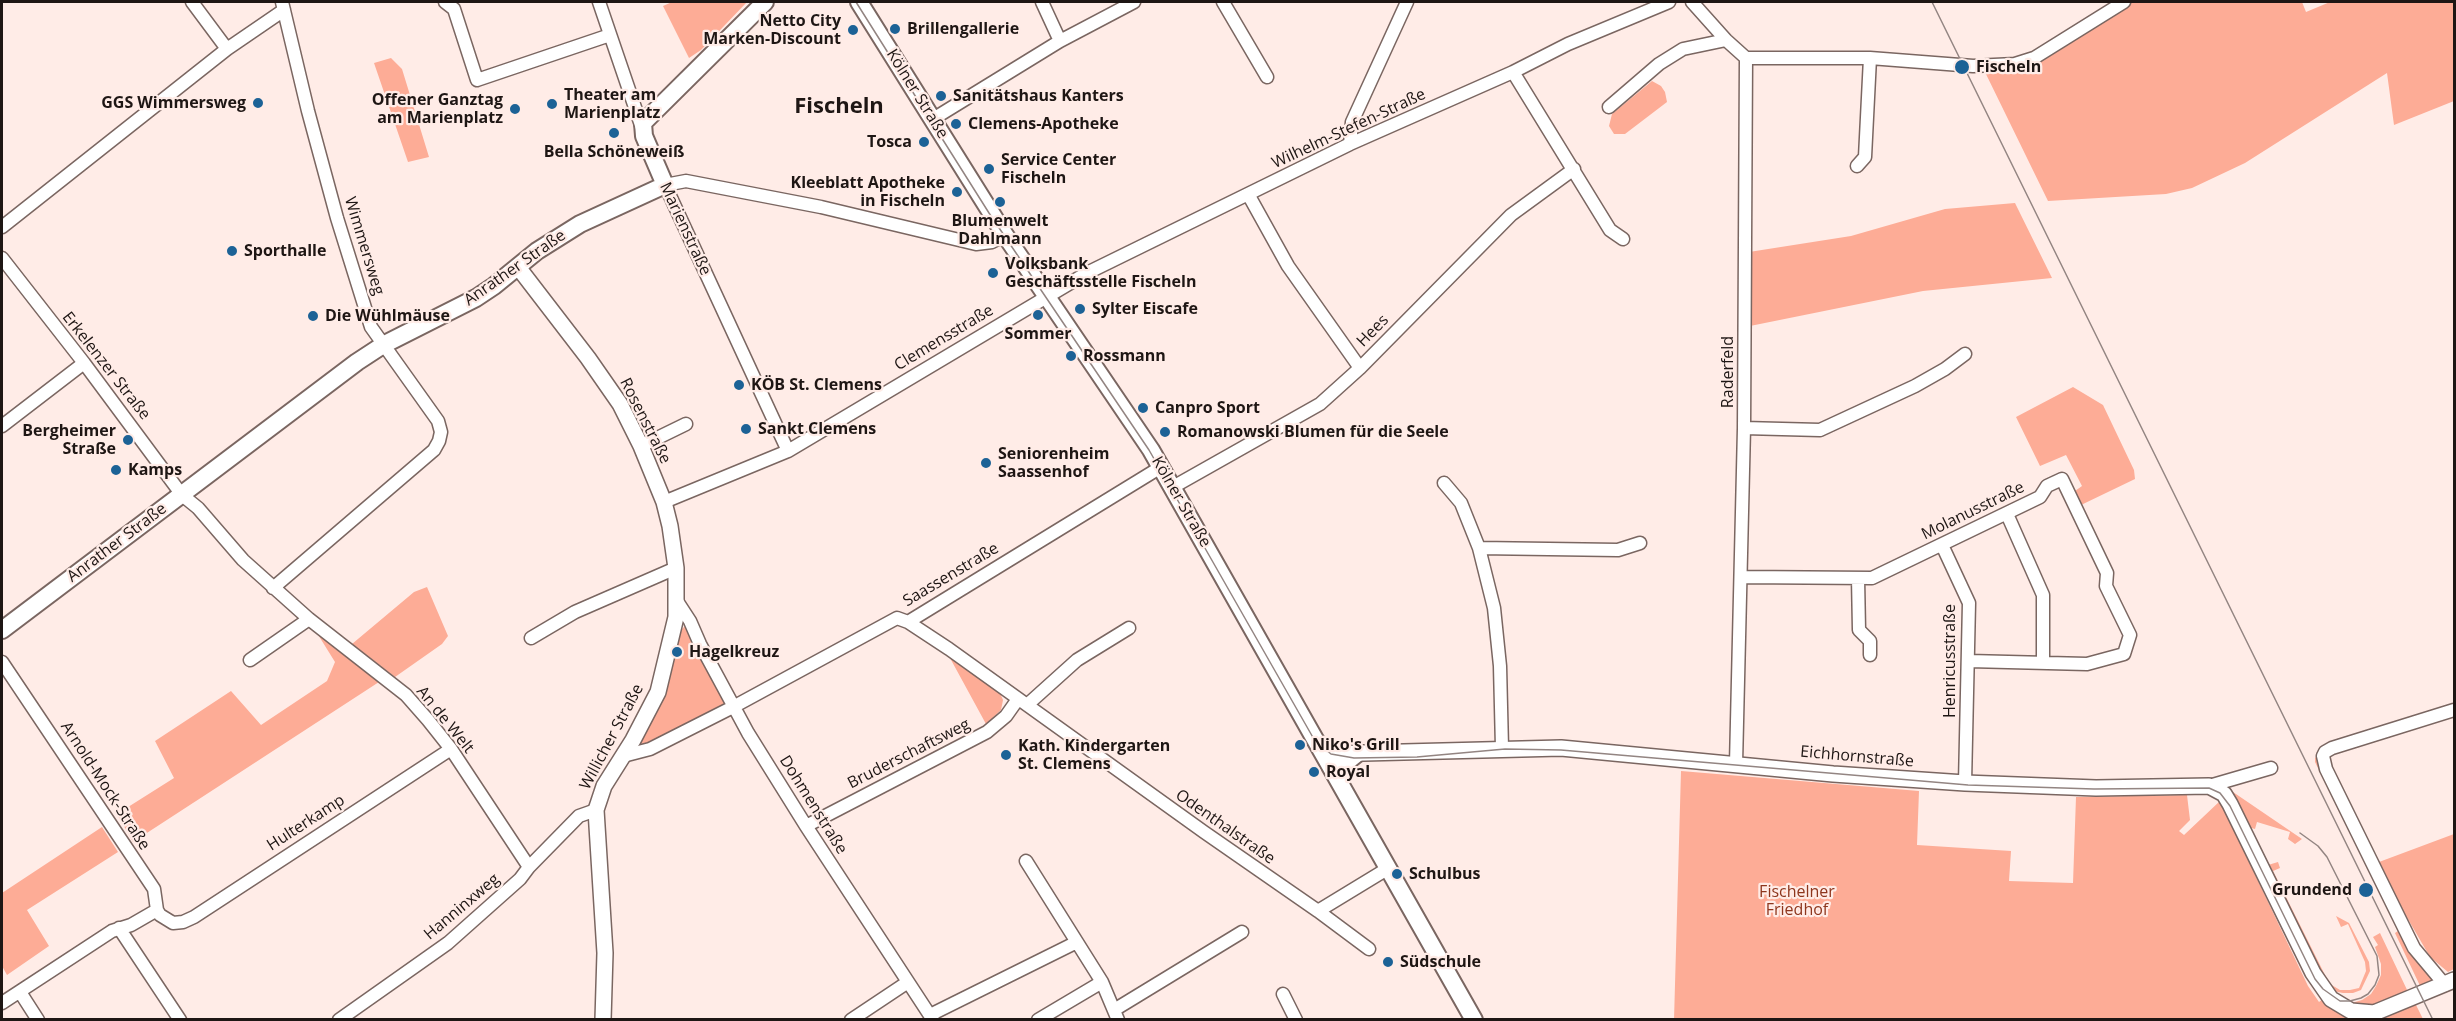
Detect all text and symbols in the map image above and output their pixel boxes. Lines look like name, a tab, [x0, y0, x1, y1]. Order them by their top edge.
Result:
place label: Netto City Marken-Discount	[703, 11, 841, 49]
place label: Brillengallerie	[907, 19, 1019, 39]
marker: Brillengallerie	[888, 22, 902, 36]
marker: Netto City Marken-Discount	[846, 23, 860, 37]
street label: Kölner Straße	[882, 46, 952, 142]
place label: Fischeln	[1976, 57, 2041, 77]
marker: Fischeln	[1953, 58, 1971, 76]
place label: Theater am Marienplatz	[564, 85, 660, 123]
street label: Wilhelm-Stefen-Straße	[1269, 85, 1429, 173]
place label: Sanitätshaus Kanters	[953, 86, 1124, 106]
marker: Sanitätshaus Kanters	[934, 89, 948, 103]
place label: Offener Ganztag am Marienplatz	[372, 90, 503, 128]
place label: GGS Wimmersweg	[101, 93, 246, 113]
district label: Fischeln	[794, 94, 884, 120]
marker: GGS Wimmersweg	[251, 96, 265, 110]
marker: Theater am Marienplatz	[545, 97, 559, 111]
marker: Offener Ganztag am Marienplatz	[508, 102, 522, 116]
place label: Clemens-Apotheke	[968, 114, 1119, 134]
marker: Clemens-Apotheke	[949, 117, 963, 131]
marker: Bella Schöneweiß	[607, 126, 621, 140]
place label: Tosca	[867, 132, 912, 152]
marker: Tosca	[917, 135, 931, 149]
place label: Bella Schöneweiß	[544, 142, 684, 162]
place label: Service Center Fischeln	[1001, 150, 1116, 188]
marker: Service Center Fischeln	[982, 162, 996, 176]
place label: Kleeblatt Apotheke in Fischeln	[791, 173, 945, 211]
street label: Marienstraße	[655, 179, 715, 279]
marker: Kleeblatt Apotheke in Fischeln	[950, 185, 964, 199]
street label: Wimmersweg	[340, 195, 388, 297]
marker: Blumenwelt Dahlmann	[993, 195, 1007, 209]
place label: Blumenwelt Dahlmann	[952, 211, 1048, 249]
street label: Anrather Straße	[461, 226, 569, 310]
place label: Sporthalle	[244, 241, 326, 261]
marker: Sporthalle	[225, 244, 239, 258]
place label: Volksbank Geschäftsstelle Fischeln	[1005, 254, 1196, 292]
marker: Volksbank Geschäftsstelle Fischeln	[986, 266, 1000, 280]
place label: Sylter Eiscafe	[1092, 299, 1198, 319]
street label: Clemensstraße	[891, 301, 997, 375]
marker: Sylter Eiscafe	[1073, 302, 1087, 316]
place label: Die Wühlmäuse	[325, 306, 450, 326]
street label: Erkelenzer Straße	[58, 308, 154, 424]
marker: Sommer	[1031, 308, 1045, 322]
marker: Die Wühlmäuse	[306, 309, 320, 323]
street label: Hees	[1353, 311, 1393, 351]
place label: Sommer	[1005, 324, 1071, 344]
street label: Raderfeld	[1718, 336, 1738, 408]
place label: Rossmann	[1083, 346, 1166, 366]
marker: Rossmann	[1064, 349, 1078, 363]
street label: Rosenstraße	[615, 375, 675, 467]
place label: KÖB St. Clemens	[751, 375, 882, 395]
marker: KÖB St. Clemens	[732, 378, 746, 392]
place label: Canpro Sport	[1155, 398, 1260, 418]
marker: Canpro Sport	[1136, 401, 1150, 415]
place label: Sankt Clemens	[758, 419, 876, 439]
place label: Bergheimer Straße	[22, 421, 116, 459]
marker: Sankt Clemens	[739, 422, 753, 436]
place label: Romanowski Blumen für die Seele	[1177, 422, 1449, 442]
marker: Romanowski Blumen für die Seele	[1158, 425, 1172, 439]
marker: Bergheimer Straße	[121, 433, 135, 447]
place label: Seniorenheim Saassenhof	[998, 444, 1109, 482]
street label: Kölner Straße	[1147, 453, 1215, 551]
marker: Seniorenheim Saassenhof	[979, 456, 993, 470]
place label: Kamps	[128, 460, 182, 480]
marker: Kamps	[109, 463, 123, 477]
street label: Molanusstraße	[1919, 478, 2027, 544]
street label: Anrather Straße	[64, 499, 170, 587]
street label: Saassenstraße	[900, 539, 1002, 611]
street label: Henricusstraße	[1940, 604, 1960, 718]
place label: Hagelkreuz	[689, 642, 779, 662]
marker: Hagelkreuz	[670, 645, 684, 659]
street label: Willicher Straße	[576, 681, 648, 793]
street label: An de Welt	[412, 683, 478, 757]
street label: Bruderschaftsweg	[845, 715, 973, 793]
street label: Arnold-Mock-Straße	[56, 718, 154, 854]
place label: Niko's Grill	[1312, 735, 1400, 755]
place label: Kath. Kindergarten St. Clemens	[1018, 736, 1170, 774]
marker: Niko's Grill	[1293, 738, 1307, 752]
street label: Eichhornstraße	[1799, 742, 1915, 772]
marker: Kath. Kindergarten St. Clemens	[999, 748, 1013, 762]
street label: Dohmenstraße	[775, 752, 851, 858]
place label: Royal	[1326, 762, 1370, 782]
marker: Royal	[1307, 765, 1321, 779]
street label: Odenthalstraße	[1171, 786, 1279, 868]
street label: Hulterkamp	[264, 791, 348, 855]
place label: Schulbus	[1409, 864, 1481, 884]
marker: Schulbus	[1390, 867, 1404, 881]
street label: Hanninxweg	[420, 870, 504, 944]
place label: Grundend	[2272, 880, 2352, 900]
marker: Grundend	[2357, 881, 2375, 899]
park label: Fischelner Friedhof	[1759, 882, 1835, 920]
place label: Südschule	[1400, 952, 1481, 972]
marker: Südschule	[1381, 955, 1395, 969]

